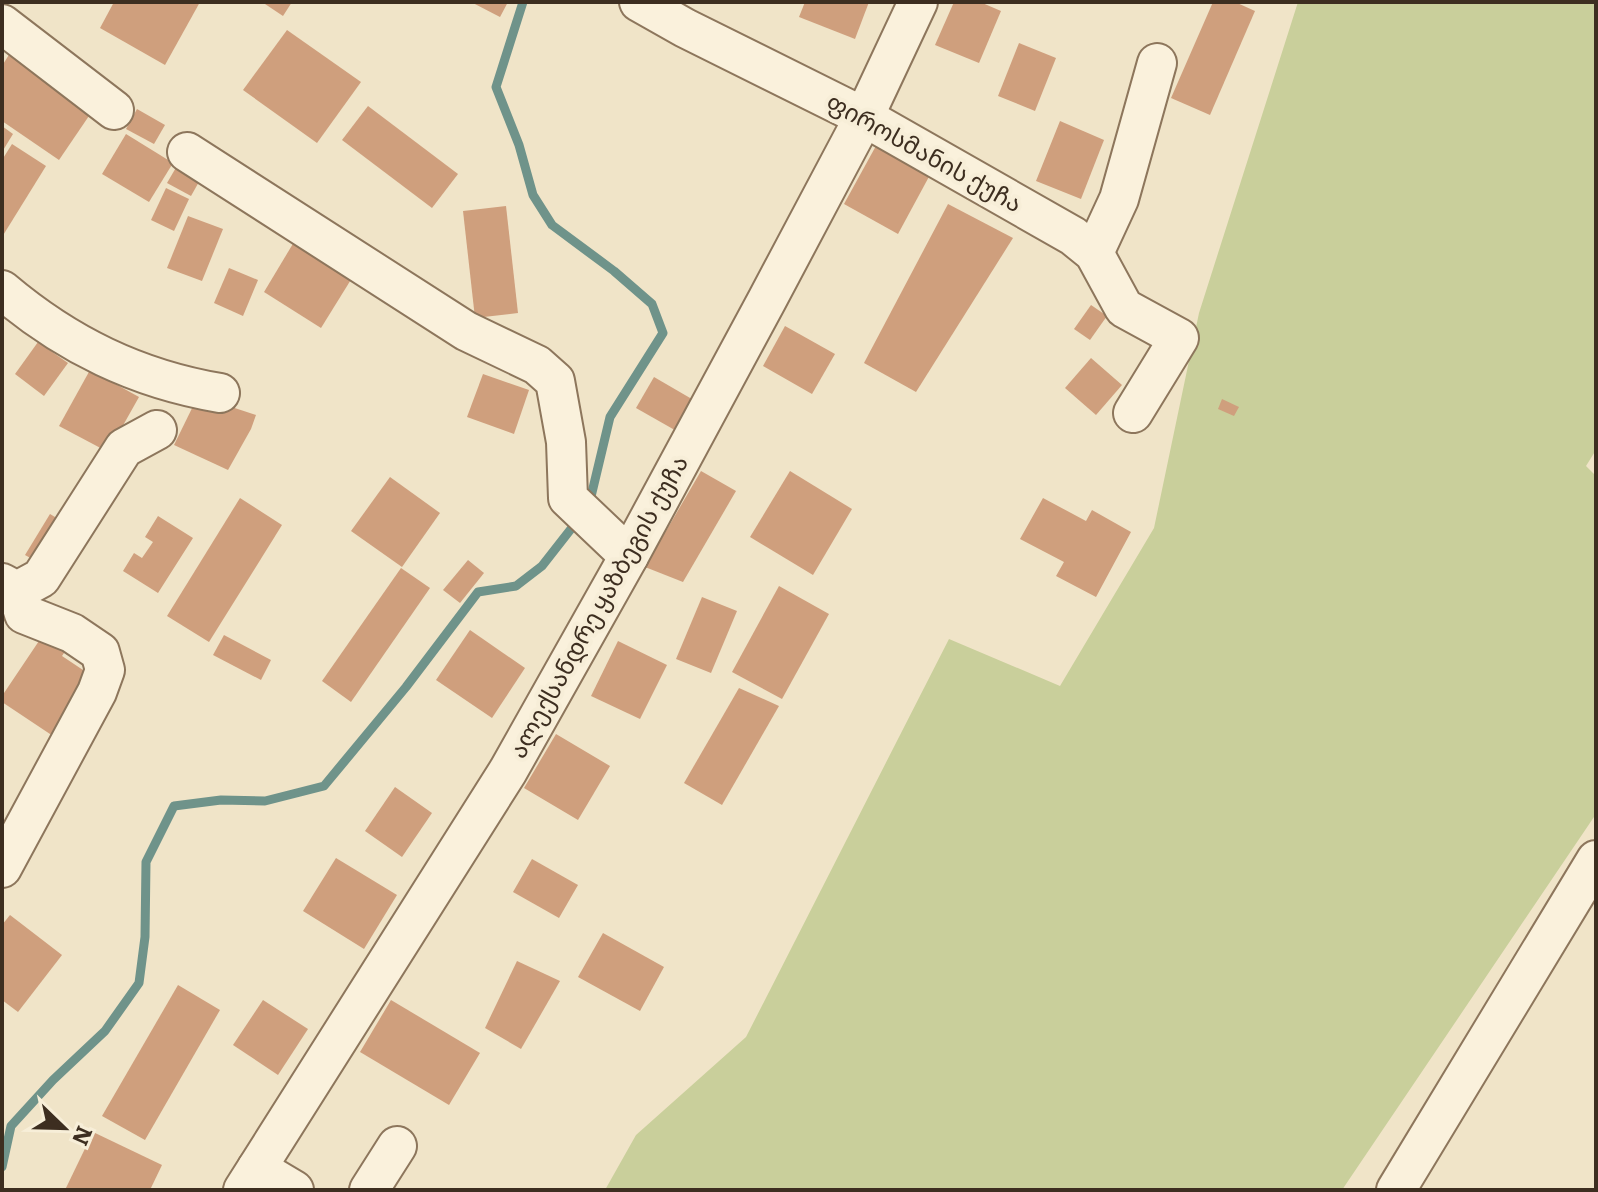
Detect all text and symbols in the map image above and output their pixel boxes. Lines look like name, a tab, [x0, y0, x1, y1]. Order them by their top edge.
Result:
street label: ფიროსმანის ქუჩა	[821, 82, 1029, 219]
street label: ალექსანდრე ყაზბეგის ქუჩა	[499, 448, 695, 764]
north arrow	[24, 1088, 104, 1168]
text: N	[65, 1121, 103, 1151]

